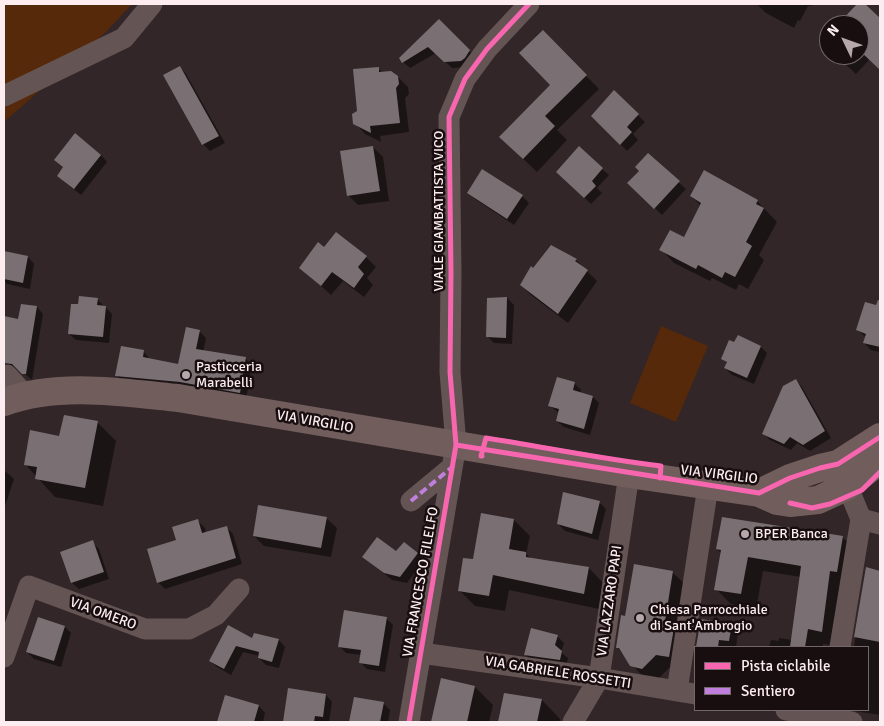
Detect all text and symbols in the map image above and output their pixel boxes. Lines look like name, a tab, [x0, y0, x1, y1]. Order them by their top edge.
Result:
north arrow	[819, 15, 869, 65]
text: N	[824, 21, 843, 40]
street label: VIALE GIAMBATTISTA VICO	[431, 130, 447, 292]
place label: Pasticceria Marabelli	[196, 359, 262, 392]
marker: Pasticceria Marabelli	[180, 369, 192, 381]
street label: VIA VIRGILIO	[275, 407, 355, 437]
street label: VIA VIRGILIO	[679, 462, 759, 488]
street label: VIA FRANCESCO FILELFO	[399, 505, 443, 659]
place label: BPER Banca	[755, 526, 828, 542]
marker: BPER Banca	[739, 528, 751, 540]
street label: VIA LAZZARO PAPI	[594, 544, 626, 658]
street label: VIA OMERO	[67, 594, 139, 634]
place label: Chiesa Parrocchiale di Sant'Ambrogio	[650, 602, 768, 634]
marker: Chiesa Parrocchiale di Sant'Ambrogio	[634, 612, 646, 624]
legend	[694, 646, 869, 711]
street label: VIA GABRIELE ROSSETTI	[484, 653, 632, 693]
text: Pista ciclabile	[741, 657, 830, 675]
text: Sentiero	[741, 682, 795, 700]

